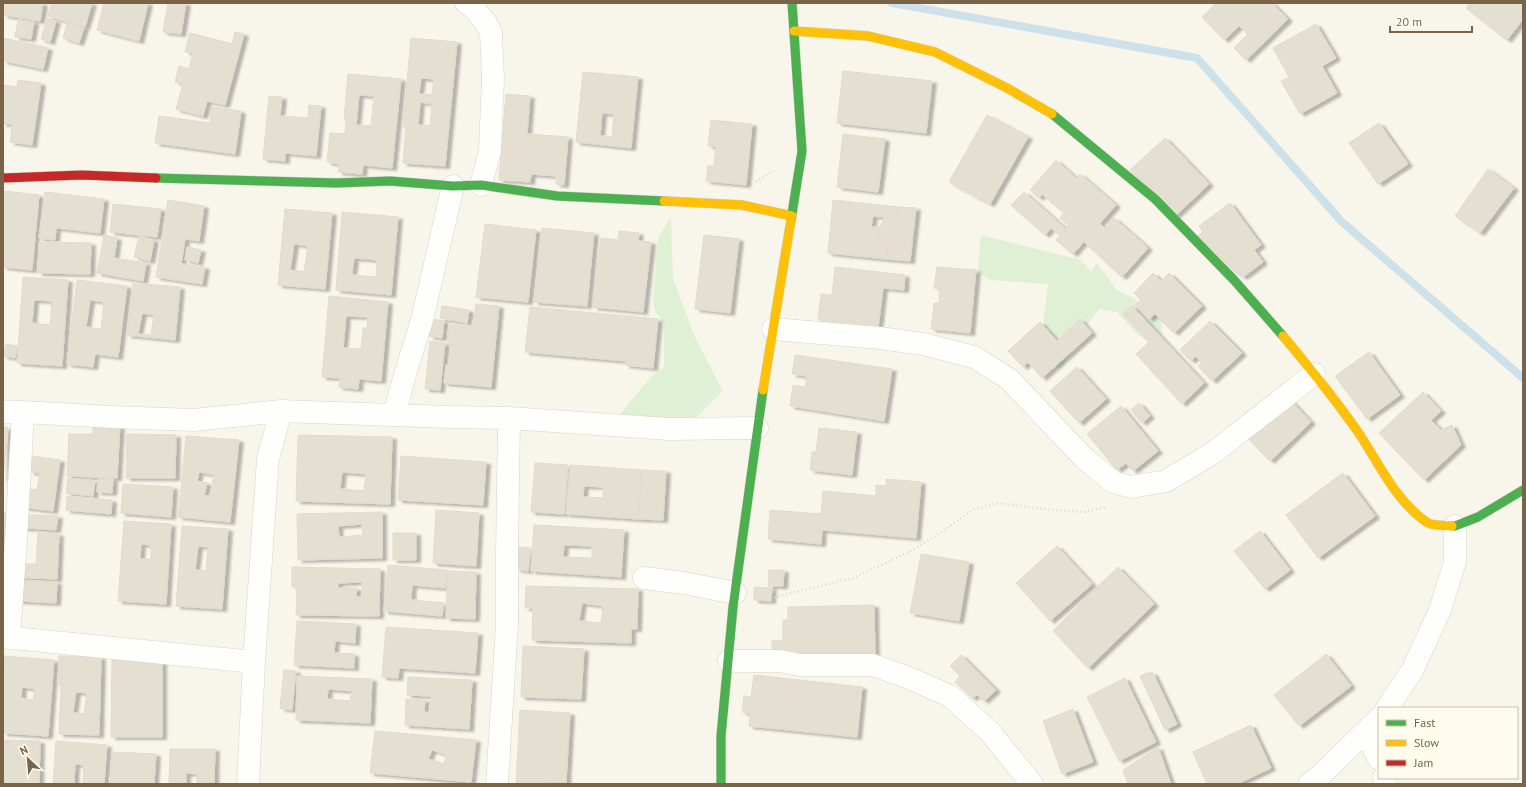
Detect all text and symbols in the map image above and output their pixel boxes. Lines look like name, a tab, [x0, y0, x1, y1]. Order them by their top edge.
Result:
scale bar	[1390, 8, 1472, 34]
text: 20 m	[1396, 14, 1422, 29]
legend	[1378, 707, 1518, 779]
text: Fast	[1414, 715, 1435, 730]
text: Slow	[1414, 735, 1439, 750]
north arrow	[8, 739, 48, 779]
text: N	[17, 742, 30, 758]
text: Jam	[1413, 755, 1433, 770]

